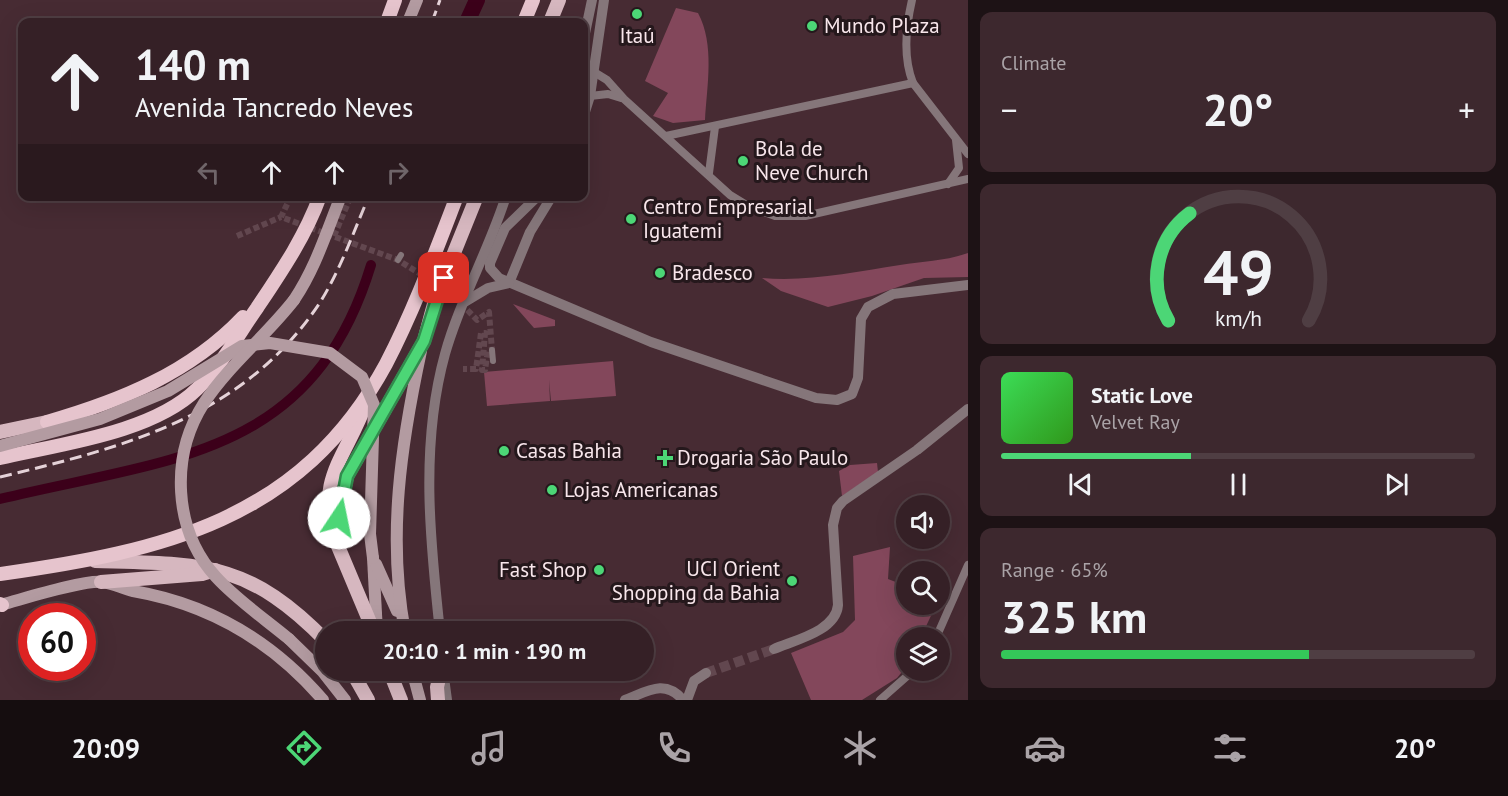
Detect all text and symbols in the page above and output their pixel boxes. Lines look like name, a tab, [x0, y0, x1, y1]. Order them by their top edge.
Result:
marker: Itaú	[630, 7, 644, 21]
place label: Mundo Plaza	[824, 12, 940, 39]
marker: Mundo Plaza	[805, 19, 819, 33]
place label: Itaú	[620, 22, 654, 49]
text: 140 m	[135, 37, 251, 92]
icon: ahead	[36, 42, 114, 120]
text: Climate	[1001, 50, 1067, 76]
text: 20°	[1203, 80, 1273, 138]
text: −	[1001, 88, 1018, 131]
text: +	[1458, 88, 1475, 131]
text: Avenida Tancredo Neves	[135, 90, 413, 124]
place label: Bola de Neve Church	[755, 135, 868, 186]
marker: Bola de Neve Church	[736, 154, 750, 168]
icon: left	[192, 156, 225, 189]
icon: ahead	[255, 156, 288, 189]
icon: ahead	[318, 156, 351, 189]
icon: right	[381, 156, 414, 189]
place label: Centro Empresarial Iguatemi	[643, 193, 814, 244]
marker: Centro Empresarial Iguatemi	[624, 212, 638, 226]
text: 49	[1203, 231, 1273, 312]
pin	[418, 252, 469, 303]
place label: Bradesco	[672, 259, 753, 286]
icon: arrive	[427, 261, 460, 294]
marker: Bradesco	[653, 266, 667, 280]
text: km/h	[1214, 304, 1261, 332]
text: Static Love	[1091, 381, 1193, 409]
text: Velvet Ray	[1091, 409, 1180, 435]
place label: Casas Bahia	[516, 437, 622, 464]
marker: Casas Bahia	[497, 444, 511, 458]
place label: Drogaria São Paulo	[677, 444, 848, 471]
marker: Drogaria São Paulo	[658, 451, 672, 465]
icon: previous	[1064, 468, 1097, 501]
icon: pause	[1222, 468, 1255, 501]
icon: next	[1380, 468, 1413, 501]
place label: Lojas Americanas	[564, 476, 718, 503]
marker: Lojas Americanas	[545, 483, 559, 497]
position arrow	[307, 486, 371, 550]
map controls	[896, 495, 950, 681]
button: sound	[896, 495, 950, 549]
place label: UCI Orient Shopping da Bahia	[612, 555, 780, 606]
place label: Fast Shop	[499, 556, 587, 583]
text: Range · 65%	[1001, 557, 1108, 583]
button: search	[896, 561, 950, 615]
marker: Fast Shop	[592, 563, 606, 577]
marker: UCI Orient Shopping da Bahia	[785, 574, 799, 588]
text: 325 km	[1001, 587, 1147, 645]
speed limit sign: 60	[18, 603, 96, 681]
button: layers	[896, 627, 950, 681]
text: 20:10 · 1 min · 190 m	[383, 637, 586, 665]
icon: directions	[283, 727, 325, 769]
icon: music	[468, 727, 510, 769]
icon: phone	[653, 727, 695, 769]
icon: climate	[839, 727, 881, 769]
icon: car	[1024, 727, 1066, 769]
icon: filters	[1209, 727, 1251, 769]
text: 20:09	[72, 731, 140, 765]
text: 20°	[1394, 731, 1436, 765]

